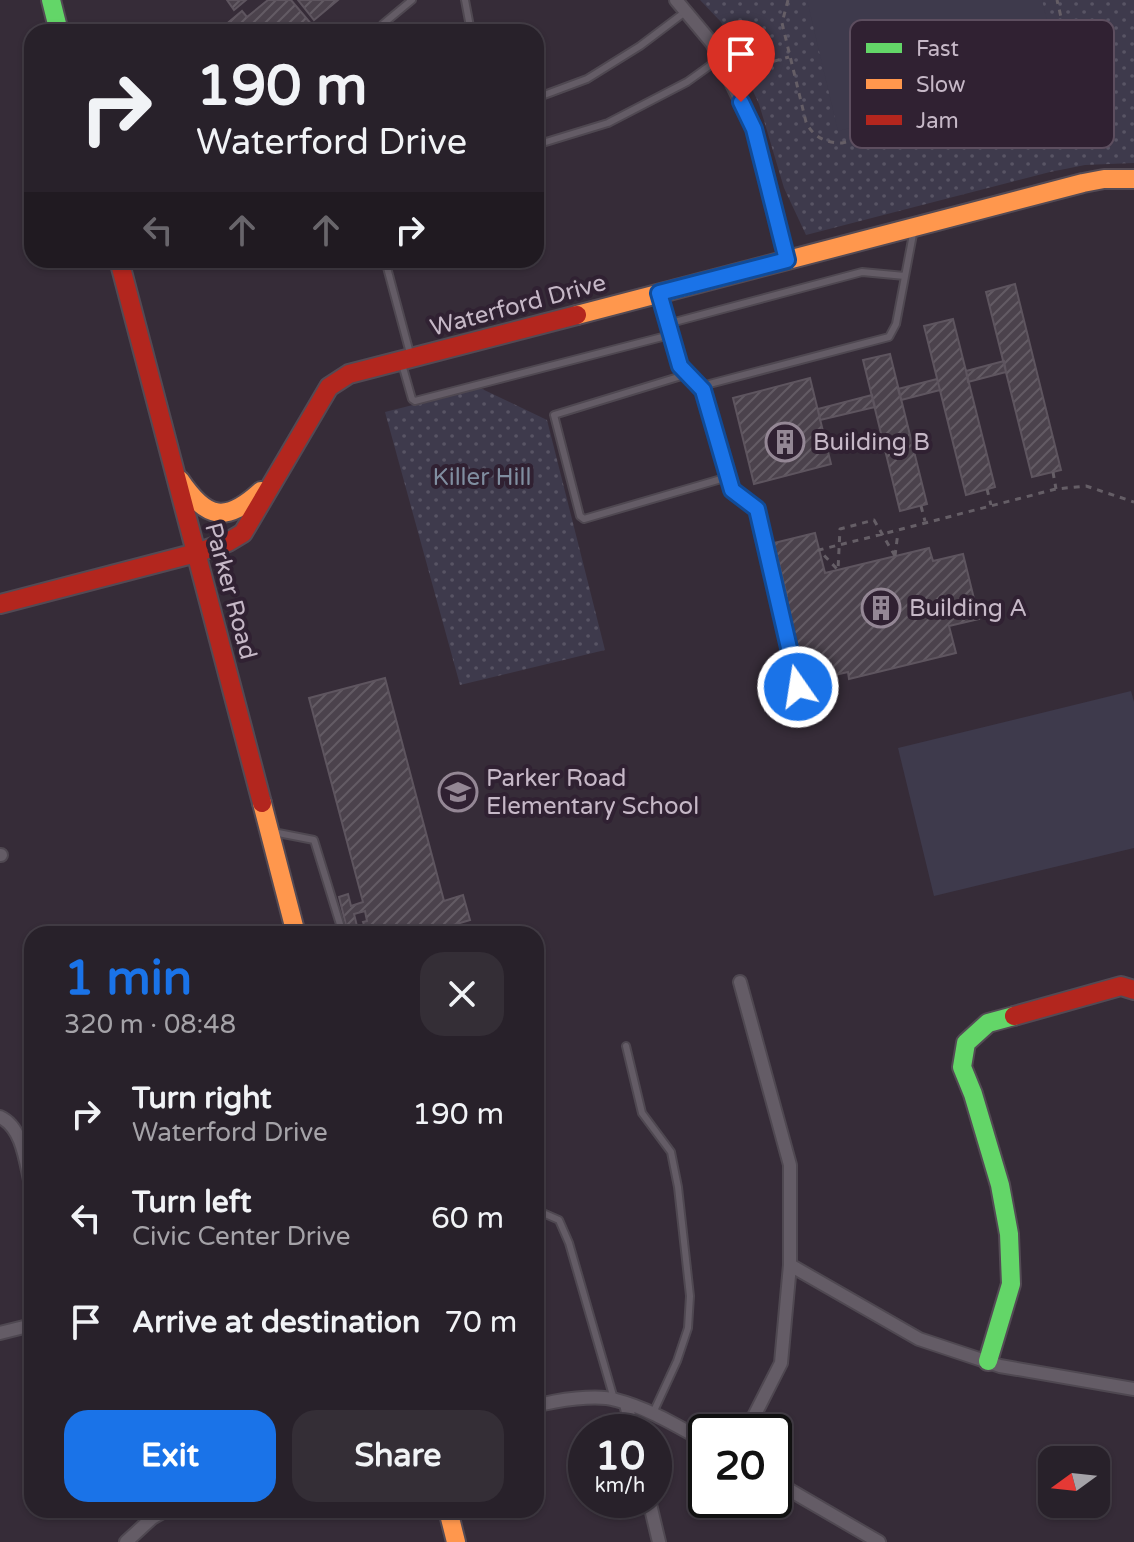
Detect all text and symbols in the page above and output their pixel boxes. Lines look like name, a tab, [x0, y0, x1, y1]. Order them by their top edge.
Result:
pin	[707, 20, 775, 102]
legend	[850, 20, 1114, 148]
icon: arrive	[719, 32, 763, 76]
text: Fast	[916, 36, 959, 62]
text: 190 m	[196, 53, 367, 120]
icon: right	[64, 56, 168, 160]
text: Slow	[916, 72, 966, 98]
text: Jam	[916, 108, 959, 134]
text: Waterford Drive	[196, 121, 467, 164]
icon: left	[136, 208, 180, 252]
icon: ahead	[220, 208, 264, 252]
icon: ahead	[304, 208, 348, 252]
icon: right	[388, 208, 432, 252]
street label: Waterford Drive	[427, 268, 609, 343]
building icon: Building B	[764, 421, 806, 463]
place label: Building B	[813, 428, 930, 457]
park label: Killer Hill	[433, 463, 531, 492]
street label: Parker Road	[198, 520, 263, 663]
building icon: Building A	[860, 587, 902, 629]
place label: Building A	[909, 594, 1027, 623]
position arrow	[756, 645, 840, 729]
place label: Parker Road Elementary School	[486, 764, 699, 821]
school or university icon: Parker Road Elementary School	[437, 771, 479, 813]
text: 1 min	[64, 950, 192, 1008]
button: close	[420, 952, 504, 1036]
text: 320 m · 08:48	[64, 1009, 236, 1040]
text: Turn right	[132, 1080, 272, 1117]
icon: right	[64, 1092, 108, 1136]
text: 190 m	[412, 1096, 504, 1133]
text: Waterford Drive	[132, 1117, 328, 1148]
text: Turn left	[132, 1184, 251, 1221]
icon: left	[64, 1196, 108, 1240]
text: 60 m	[431, 1200, 504, 1237]
text: Civic Center Drive	[132, 1221, 351, 1252]
icon: arrive	[64, 1300, 108, 1344]
text: Arrive at destination	[132, 1304, 420, 1341]
text: 70 m	[444, 1304, 517, 1341]
button: Exit	[64, 1410, 276, 1502]
button: Share	[292, 1410, 504, 1502]
speed limit sign: 20	[688, 1414, 792, 1518]
text: 10	[595, 1432, 645, 1480]
north arrow	[1038, 1446, 1110, 1518]
map controls	[1038, 1446, 1110, 1518]
text: km/h	[595, 1474, 645, 1498]

